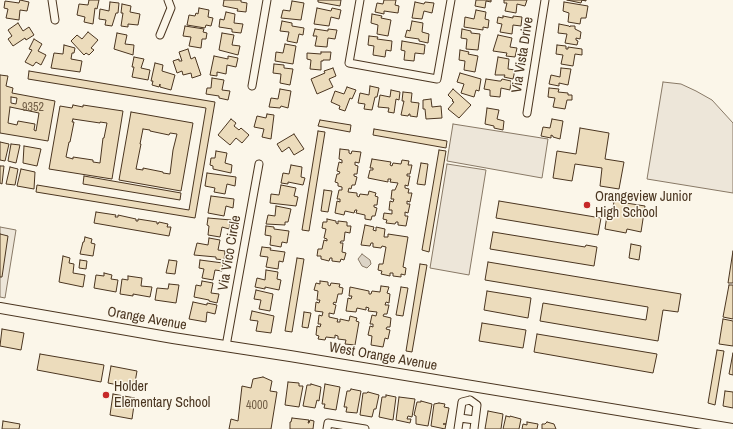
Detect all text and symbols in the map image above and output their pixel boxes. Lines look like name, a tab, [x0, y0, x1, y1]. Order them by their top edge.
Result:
street label: Via Vista Drive	[509, 16, 537, 94]
house number: 9352	[22, 101, 44, 115]
place label: Orangeview Junior High School	[595, 189, 692, 222]
marker: Orangeview Junior High School	[582, 200, 592, 210]
street label: Via Vico Circle	[215, 214, 245, 292]
street label: Orange Avenue	[106, 304, 188, 334]
street label: West Orange Avenue	[328, 339, 438, 375]
place label: Holder Elementary School	[114, 379, 210, 412]
marker: Holder Elementary School	[101, 390, 111, 400]
house number: 4000	[246, 399, 268, 413]

